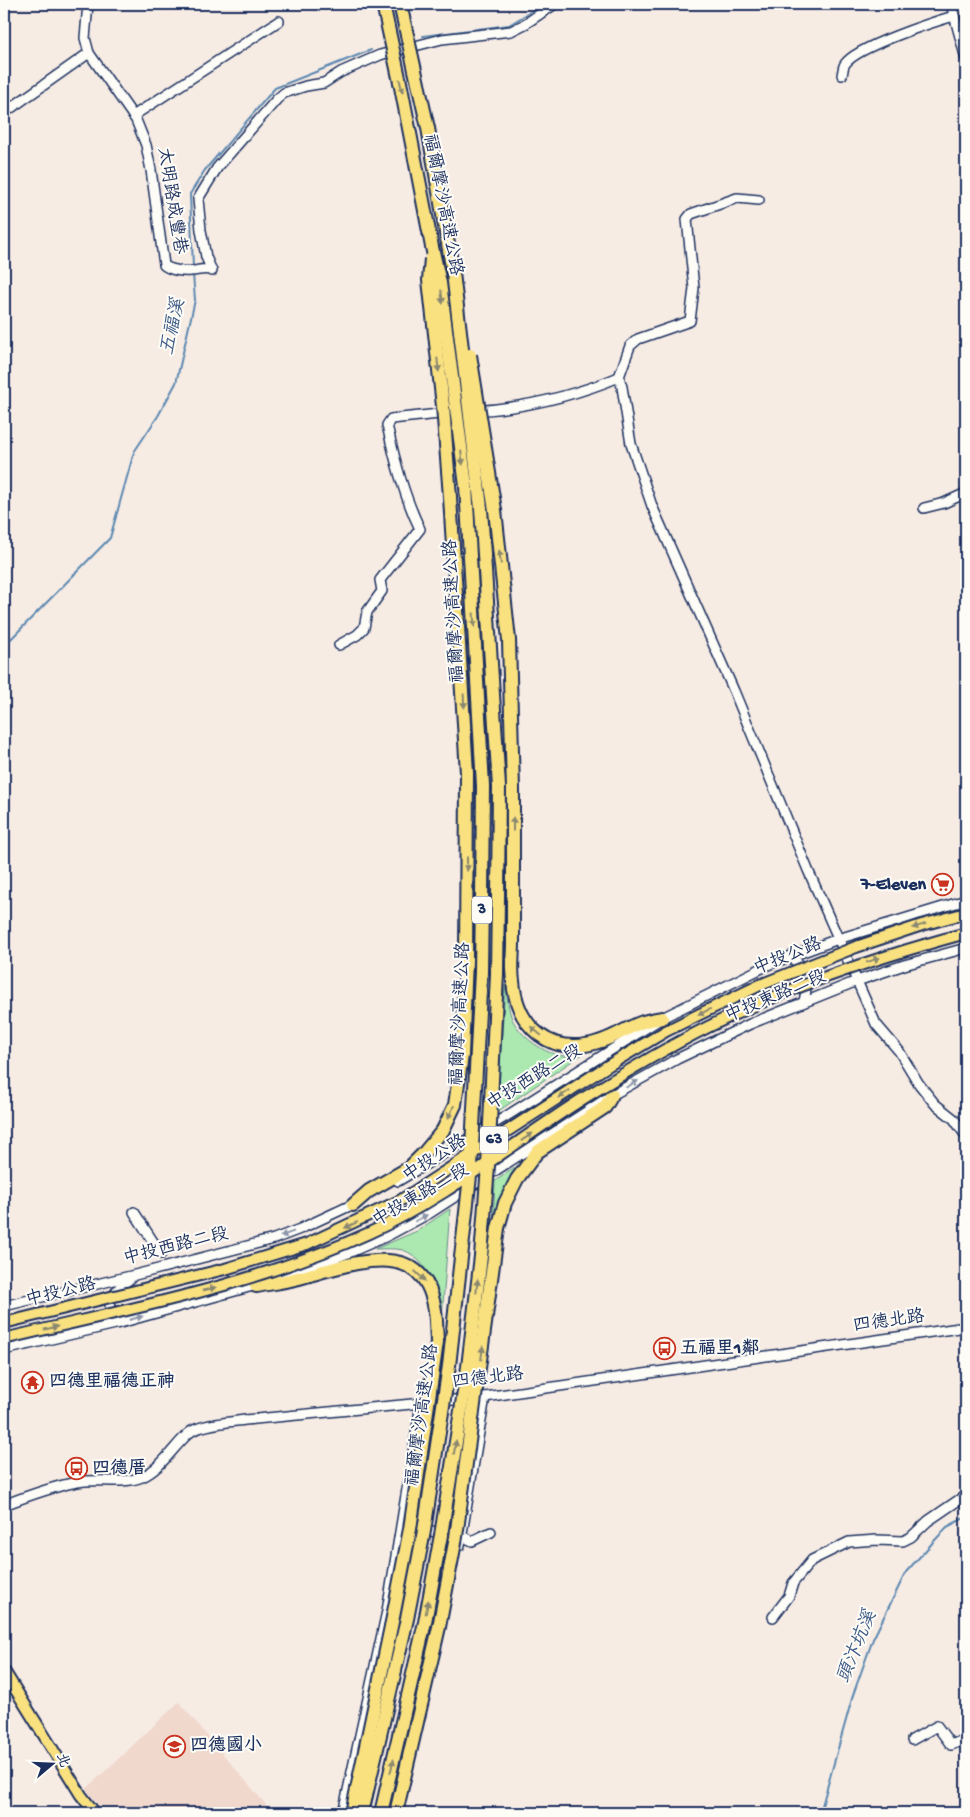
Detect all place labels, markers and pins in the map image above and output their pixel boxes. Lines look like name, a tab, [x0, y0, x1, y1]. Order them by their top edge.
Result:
supermarket icon: 7-Eleven	[930, 873, 954, 897]
place label: 7-Eleven	[860, 875, 926, 896]
bus stop icon: 五福里1鄰	[652, 1337, 676, 1361]
place label: 五福里1鄰	[680, 1338, 759, 1360]
temple icon: 四德里福德正神	[21, 1370, 45, 1394]
place label: 四德里福德正神	[49, 1371, 175, 1393]
bus stop icon: 四德厝	[64, 1457, 88, 1481]
place label: 四德厝	[92, 1458, 146, 1480]
school or university icon: 四德國小	[162, 1734, 186, 1758]
place label: 四德國小	[190, 1735, 262, 1757]

